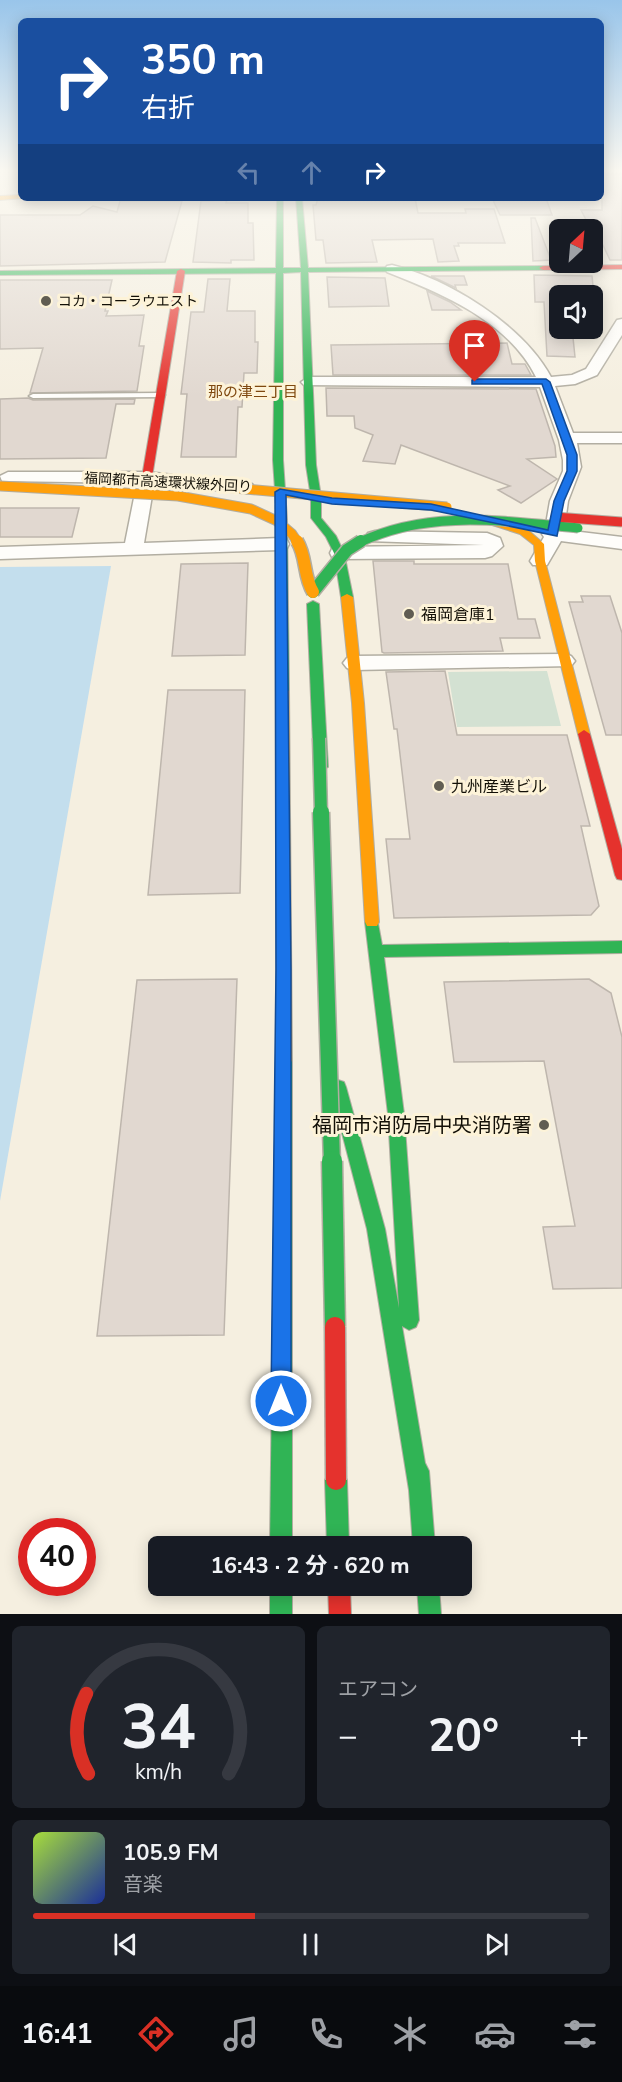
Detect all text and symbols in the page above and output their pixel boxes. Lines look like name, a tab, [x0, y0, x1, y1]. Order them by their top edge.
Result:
text: 350 m	[141, 32, 265, 89]
icon: right	[42, 42, 120, 120]
text: 右折	[141, 90, 195, 127]
icon: left	[232, 156, 265, 189]
icon: ahead	[295, 156, 328, 189]
icon: right	[358, 156, 391, 189]
north arrow	[549, 219, 603, 273]
map controls	[549, 219, 603, 339]
button: sound	[549, 285, 603, 339]
place label: コカ・コーラウエスト	[58, 292, 198, 311]
marker: コカ・コーラウエスト	[39, 294, 53, 308]
pin	[449, 320, 500, 382]
icon: arrive	[458, 329, 491, 362]
district label: 那の津三丁目	[208, 382, 298, 402]
street label: 福岡都市高速環状線外回り	[84, 469, 252, 496]
place label: 福岡倉庫1	[421, 604, 495, 626]
marker: 福岡倉庫1	[402, 607, 416, 621]
place label: 九州産業ビル	[451, 776, 547, 798]
marker: 九州産業ビル	[432, 779, 446, 793]
place label: 福岡市消防局中央消防署	[312, 1112, 532, 1139]
marker: 福岡市消防局中央消防署	[537, 1118, 551, 1132]
position arrow	[249, 1369, 313, 1433]
speed limit sign: 40	[18, 1518, 96, 1596]
text: 16:43 · 2 分 · 620 m	[211, 1551, 409, 1581]
text: エアコン	[338, 1676, 418, 1703]
text: 34	[121, 1685, 196, 1770]
text: 20°	[428, 1706, 499, 1767]
text: −	[338, 1714, 358, 1759]
text: +	[569, 1714, 589, 1759]
text: km/h	[135, 1757, 182, 1787]
text: 105.9 FM	[123, 1838, 219, 1868]
text: 音楽	[123, 1871, 163, 1898]
icon: previous	[109, 1928, 142, 1961]
icon: pause	[294, 1928, 327, 1961]
icon: next	[480, 1928, 513, 1961]
icon: directions	[135, 2013, 177, 2055]
icon: music	[220, 2013, 262, 2055]
icon: phone	[305, 2013, 347, 2055]
icon: climate	[389, 2013, 431, 2055]
icon: car	[474, 2013, 516, 2055]
icon: filters	[559, 2013, 601, 2055]
text: 16:41	[21, 2016, 93, 2053]

